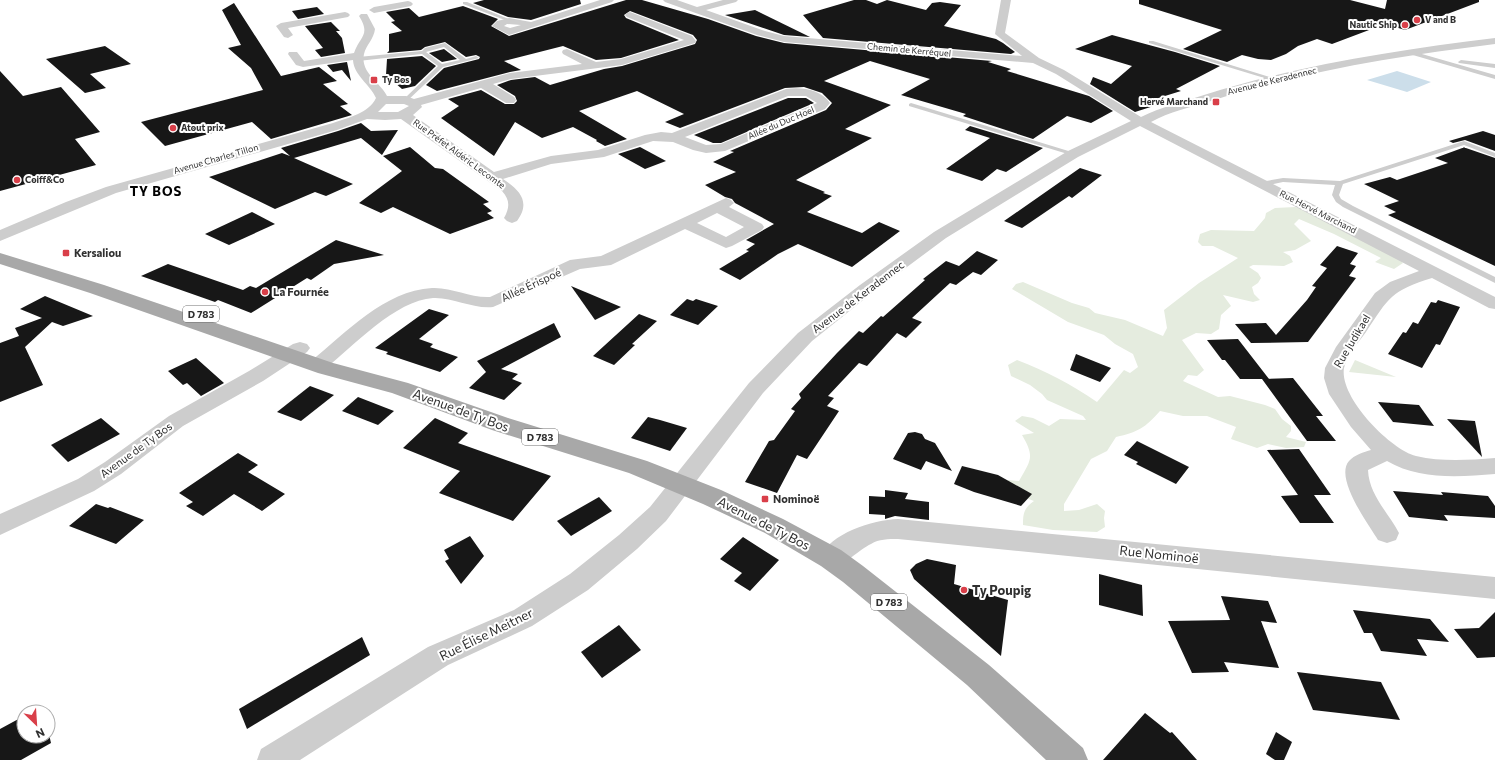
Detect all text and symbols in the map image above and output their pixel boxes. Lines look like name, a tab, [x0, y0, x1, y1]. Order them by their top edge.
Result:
place label: V and B	[1425, 14, 1456, 25]
marker: V and B	[1412, 15, 1422, 25]
place label: Nautic Ship	[1350, 19, 1398, 30]
marker: Nautic Ship	[1400, 20, 1410, 30]
street label: Chemin de Kerréquel	[867, 40, 952, 59]
street label: Avenue de Keradennec	[1226, 64, 1318, 97]
place label: Ty Bos	[382, 74, 409, 85]
marker: Ty Bos	[369, 75, 379, 85]
place label: Hervé Marchand	[1140, 96, 1208, 107]
marker: Hervé Marchand	[1211, 97, 1221, 107]
street label: Allée du Duc Hoel	[746, 104, 816, 141]
street label: Rue Préfet Aldéric Lecomte	[411, 116, 508, 191]
place label: Atout prix	[181, 122, 224, 133]
marker: Atout prix	[168, 123, 178, 133]
street label: Avenue Charles Tillon	[172, 141, 259, 176]
place label: Coiff&Co	[25, 174, 65, 185]
marker: Coiff&Co	[12, 175, 22, 185]
district label: TY BOS	[130, 183, 182, 199]
street label: Rue Hervé Marchand	[1278, 187, 1359, 236]
place label: Kersaliou	[74, 246, 121, 259]
marker: Kersaliou	[61, 248, 71, 258]
street label: Avenue de Keradennec	[809, 258, 906, 335]
street label: Allée Érispoé	[498, 264, 563, 304]
place label: La Fournée	[273, 285, 329, 298]
marker: La Fournée	[260, 287, 270, 297]
road number: D 783	[183, 306, 219, 322]
street label: Rue Judikael	[1330, 312, 1374, 370]
street label: Avenue de Ty Bos	[411, 385, 511, 435]
street label: Avenue de Ty Bos	[97, 419, 174, 480]
road number: D 783	[522, 429, 558, 445]
place label: Nominoë	[773, 492, 819, 505]
street label: Avenue de Ty Bos	[715, 493, 813, 553]
marker: Nominoë	[760, 494, 770, 504]
street label: Rue Nominoë	[1119, 542, 1200, 566]
place label: Ty Poupig	[972, 582, 1031, 598]
marker: Ty Poupig	[959, 585, 969, 595]
road number: D 783	[871, 594, 907, 610]
street label: Rue Élise Meitner	[436, 603, 535, 664]
north arrow	[16, 704, 56, 744]
text: N	[34, 726, 47, 741]

